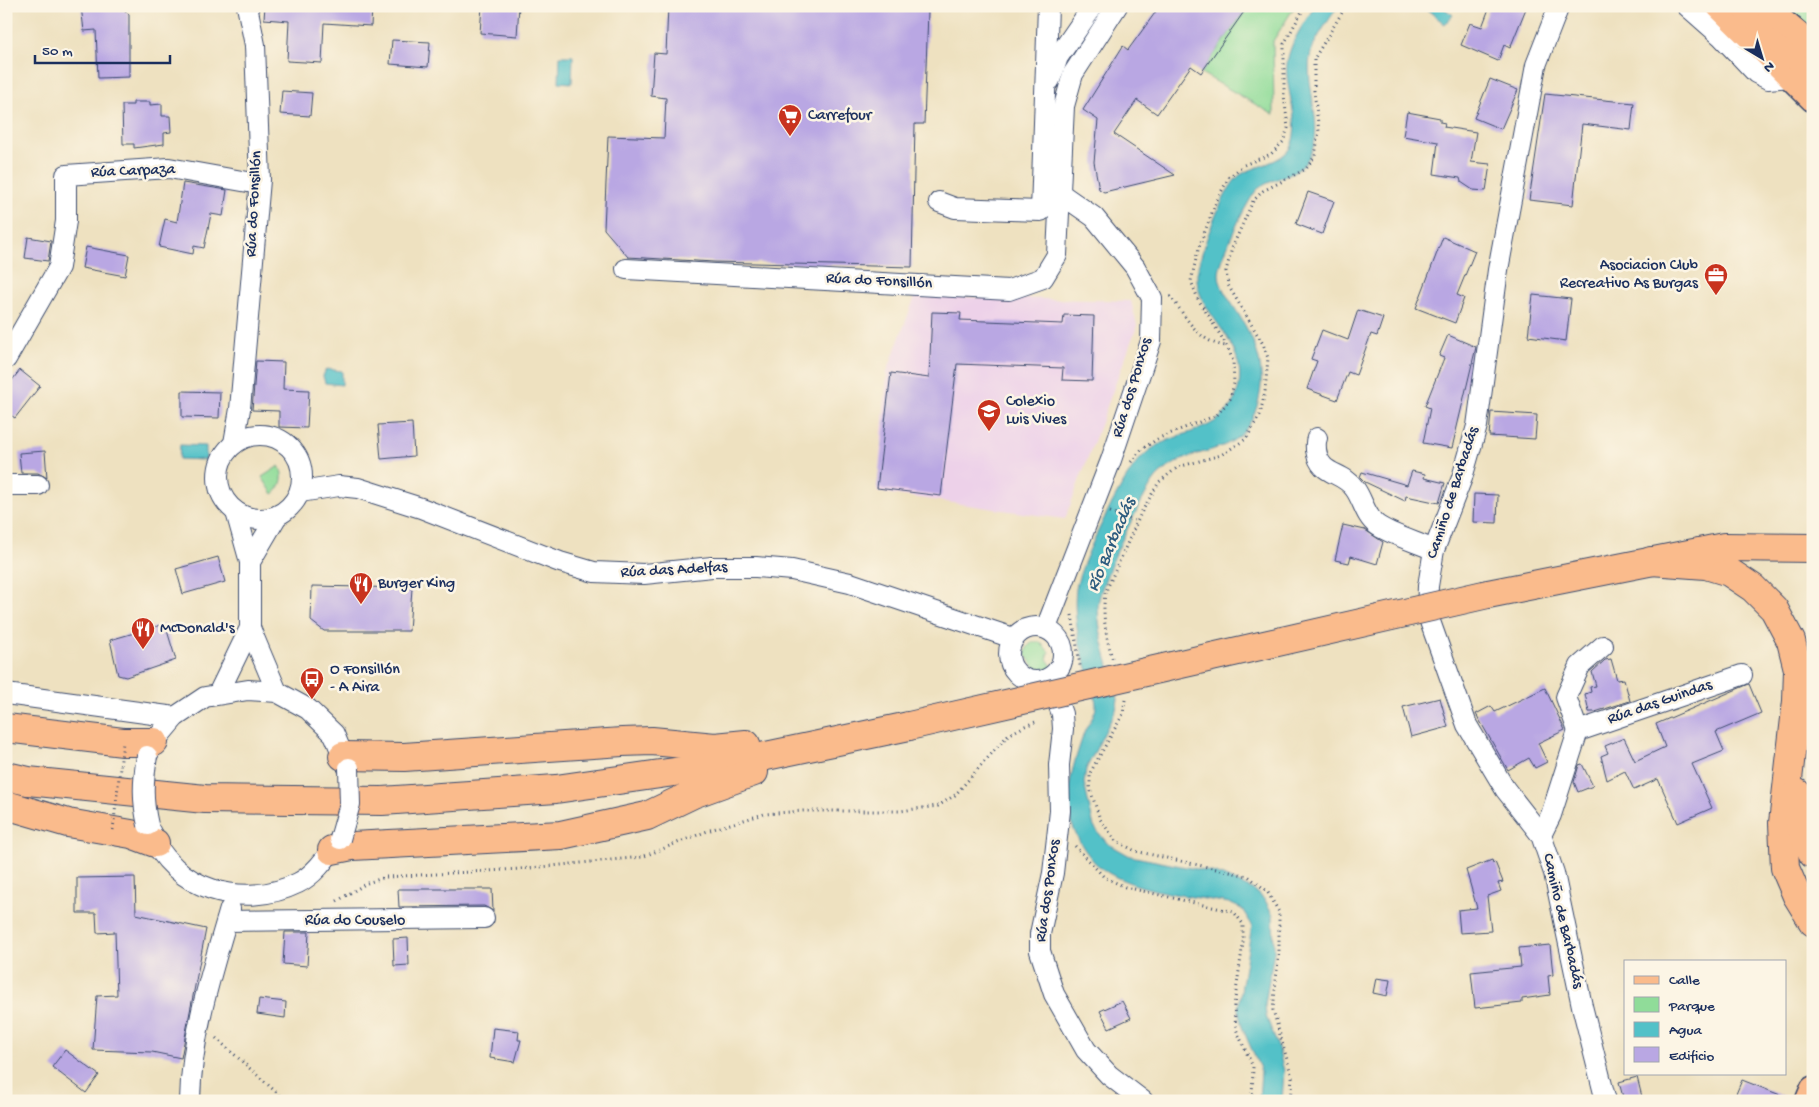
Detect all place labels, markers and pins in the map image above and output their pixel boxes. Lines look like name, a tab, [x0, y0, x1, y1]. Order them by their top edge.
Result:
supermarket icon: Carrefour	[777, 103, 803, 137]
place label: Carrefour	[808, 107, 873, 126]
place label: Asociacion Club Recreativo As Burgas	[1560, 257, 1699, 294]
office icon: Asociacion Club Recreativo As Burgas	[1703, 262, 1729, 296]
place label: Colexio Luis Vives	[1006, 393, 1067, 430]
school or university icon: Colexio Luis Vives	[976, 398, 1002, 432]
restaurant icon: Burger King	[348, 571, 374, 605]
place label: Burger King	[377, 575, 455, 594]
restaurant icon: McDonald's	[130, 616, 156, 650]
place label: McDonald's	[160, 620, 236, 639]
place label: O Fonsillón - A Aira	[330, 661, 400, 698]
bus stop icon: O Fonsillón - A Aira	[299, 666, 325, 700]

